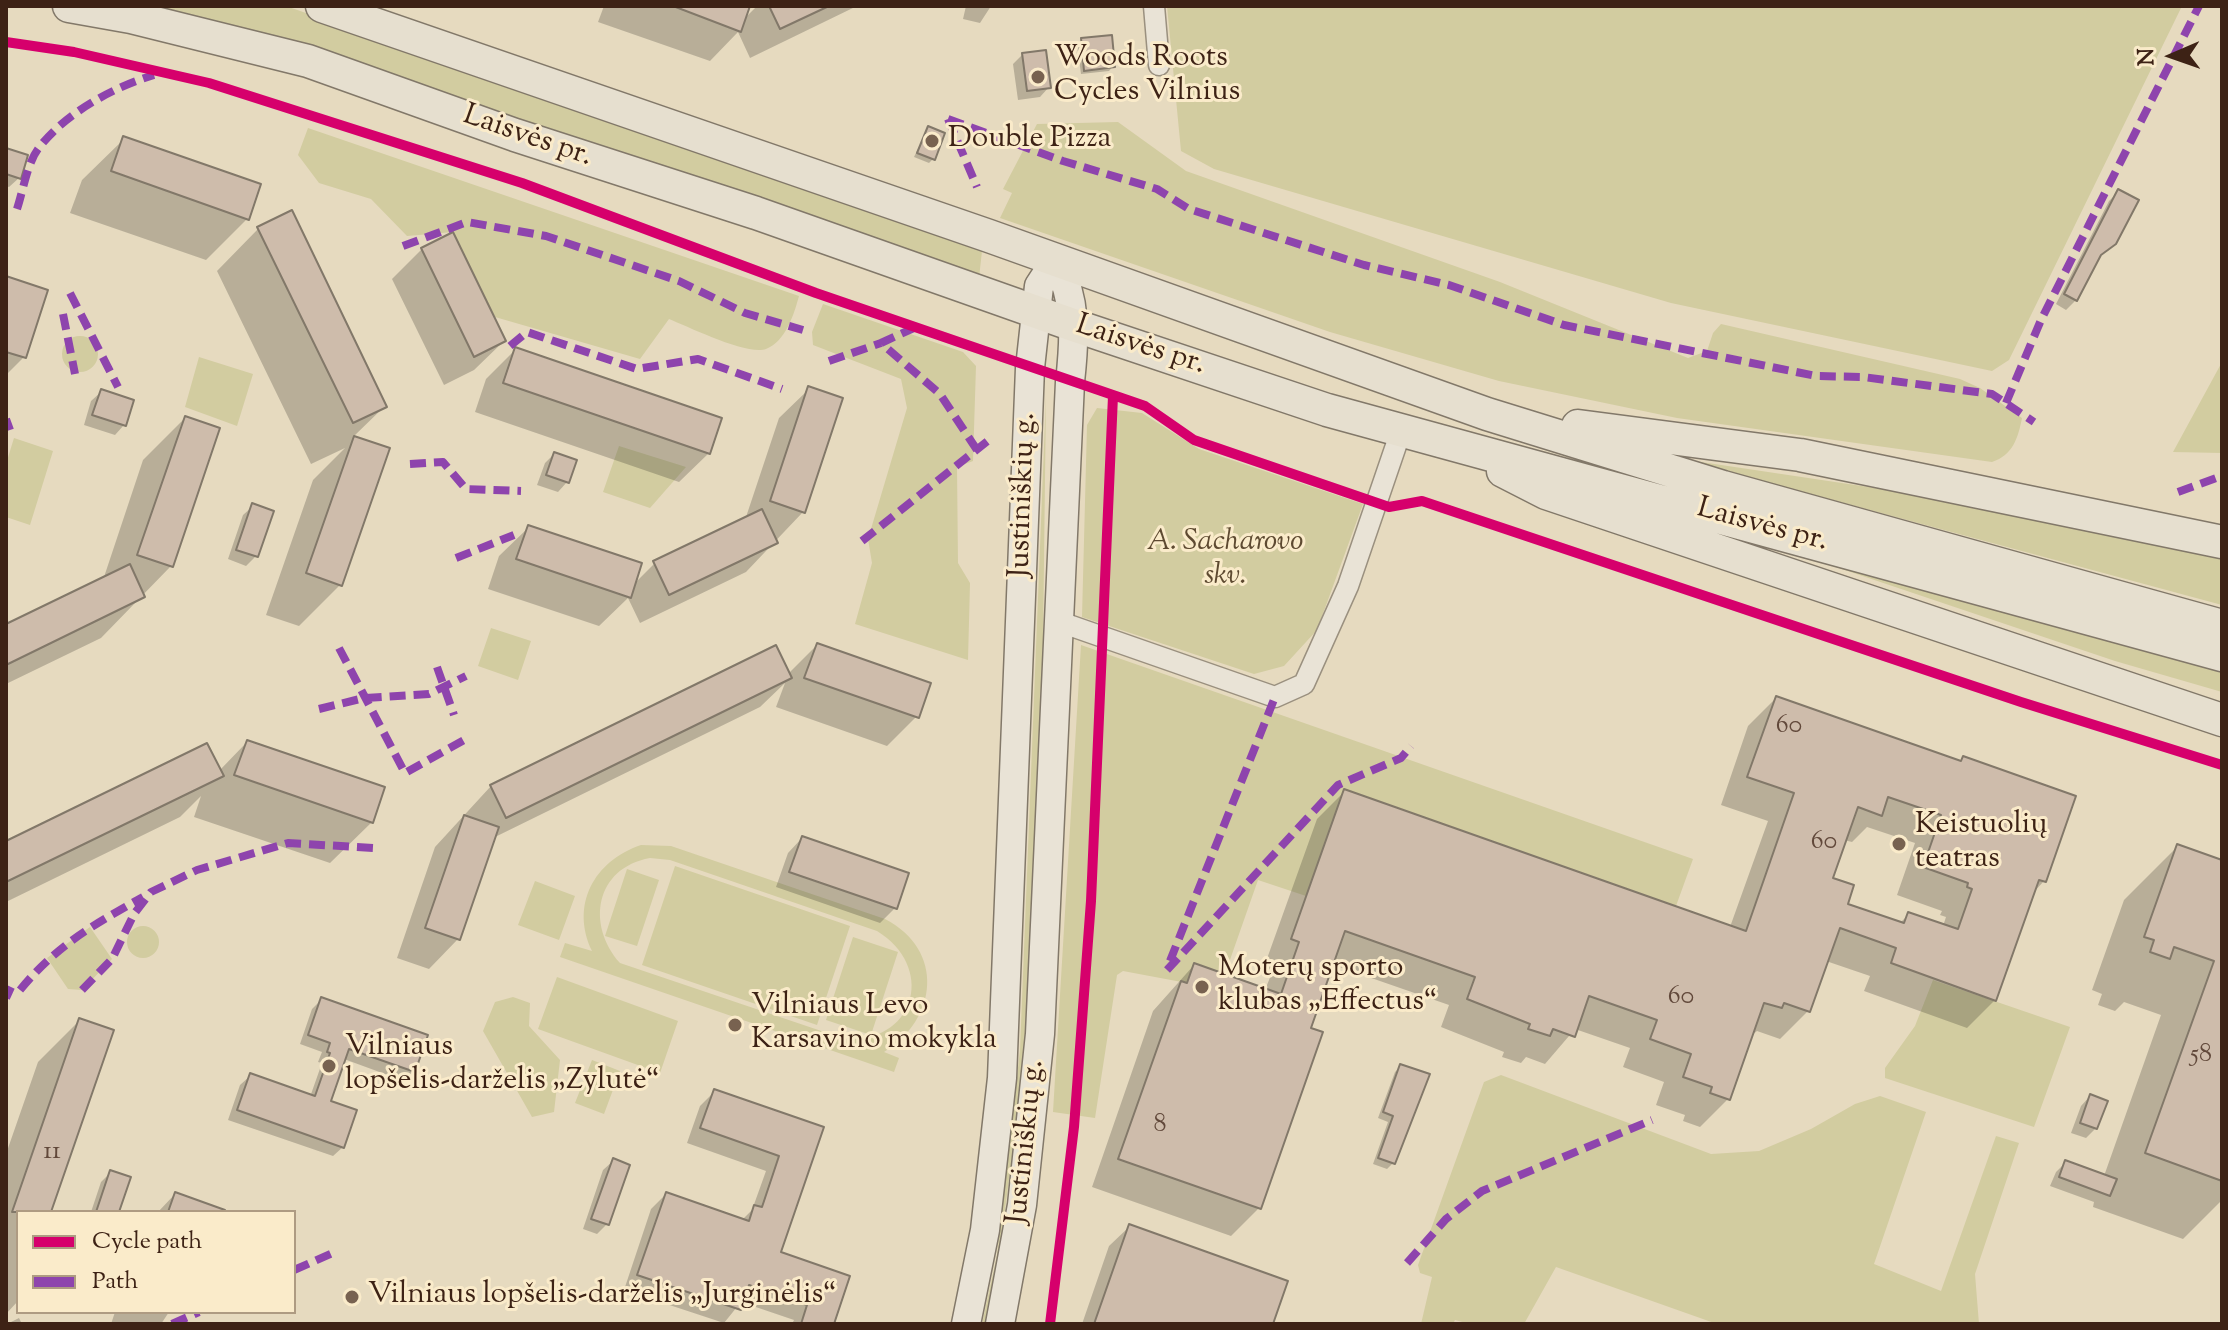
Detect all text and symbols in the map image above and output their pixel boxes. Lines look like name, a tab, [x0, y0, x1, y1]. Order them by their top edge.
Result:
north arrow	[2132, 16, 2212, 96]
place label: Woods Roots Cycles Vilnius	[1054, 42, 1240, 112]
text: N	[2132, 48, 2164, 66]
marker: Woods Roots Cycles Vilnius	[1029, 68, 1047, 86]
street label: Laisvės pr.	[458, 99, 596, 177]
place label: Double Pizza	[948, 123, 1111, 159]
marker: Double Pizza	[923, 132, 941, 150]
street label: Laisvės pr.	[1071, 309, 1209, 385]
street label: Justiniškių g.	[1004, 412, 1046, 578]
street label: Laisvės pr.	[1692, 492, 1832, 562]
park label: A. Sacharovo skv.	[1147, 526, 1303, 596]
house number: 60	[1776, 712, 1802, 744]
place label: Keistuolių teatras	[1915, 809, 2048, 880]
house number: 60	[1811, 828, 1837, 860]
marker: Keistuolių teatras	[1890, 835, 1908, 853]
place label: Moterų sporto klubas „Effectus“	[1218, 952, 1437, 1022]
marker: Moterų sporto klubas „Effectus“	[1193, 978, 1211, 996]
house number: 60	[1668, 983, 1694, 1015]
place label: Vilniaus Levo Karsavino mokykla	[751, 990, 997, 1060]
marker: Vilniaus Levo Karsavino mokykla	[726, 1016, 744, 1034]
place label: Vilniaus lopšelis-darželis „Zylutė“	[345, 1031, 659, 1102]
house number: 58	[2190, 1041, 2212, 1073]
marker: Vilniaus lopšelis-darželis „Zylutė“	[320, 1057, 338, 1075]
street label: Justiniškių g.	[1001, 1058, 1055, 1226]
house number: 8	[1154, 1111, 1166, 1143]
house number: 11	[43, 1138, 61, 1170]
legend	[16, 1210, 296, 1314]
text: Cycle path	[92, 1225, 202, 1259]
text: Path	[92, 1265, 138, 1299]
place label: Vilniaus lopšelis-darželis „Jurginėlis“	[368, 1279, 836, 1315]
marker: Vilniaus lopšelis-darželis „Jurginėlis“	[343, 1288, 361, 1306]

